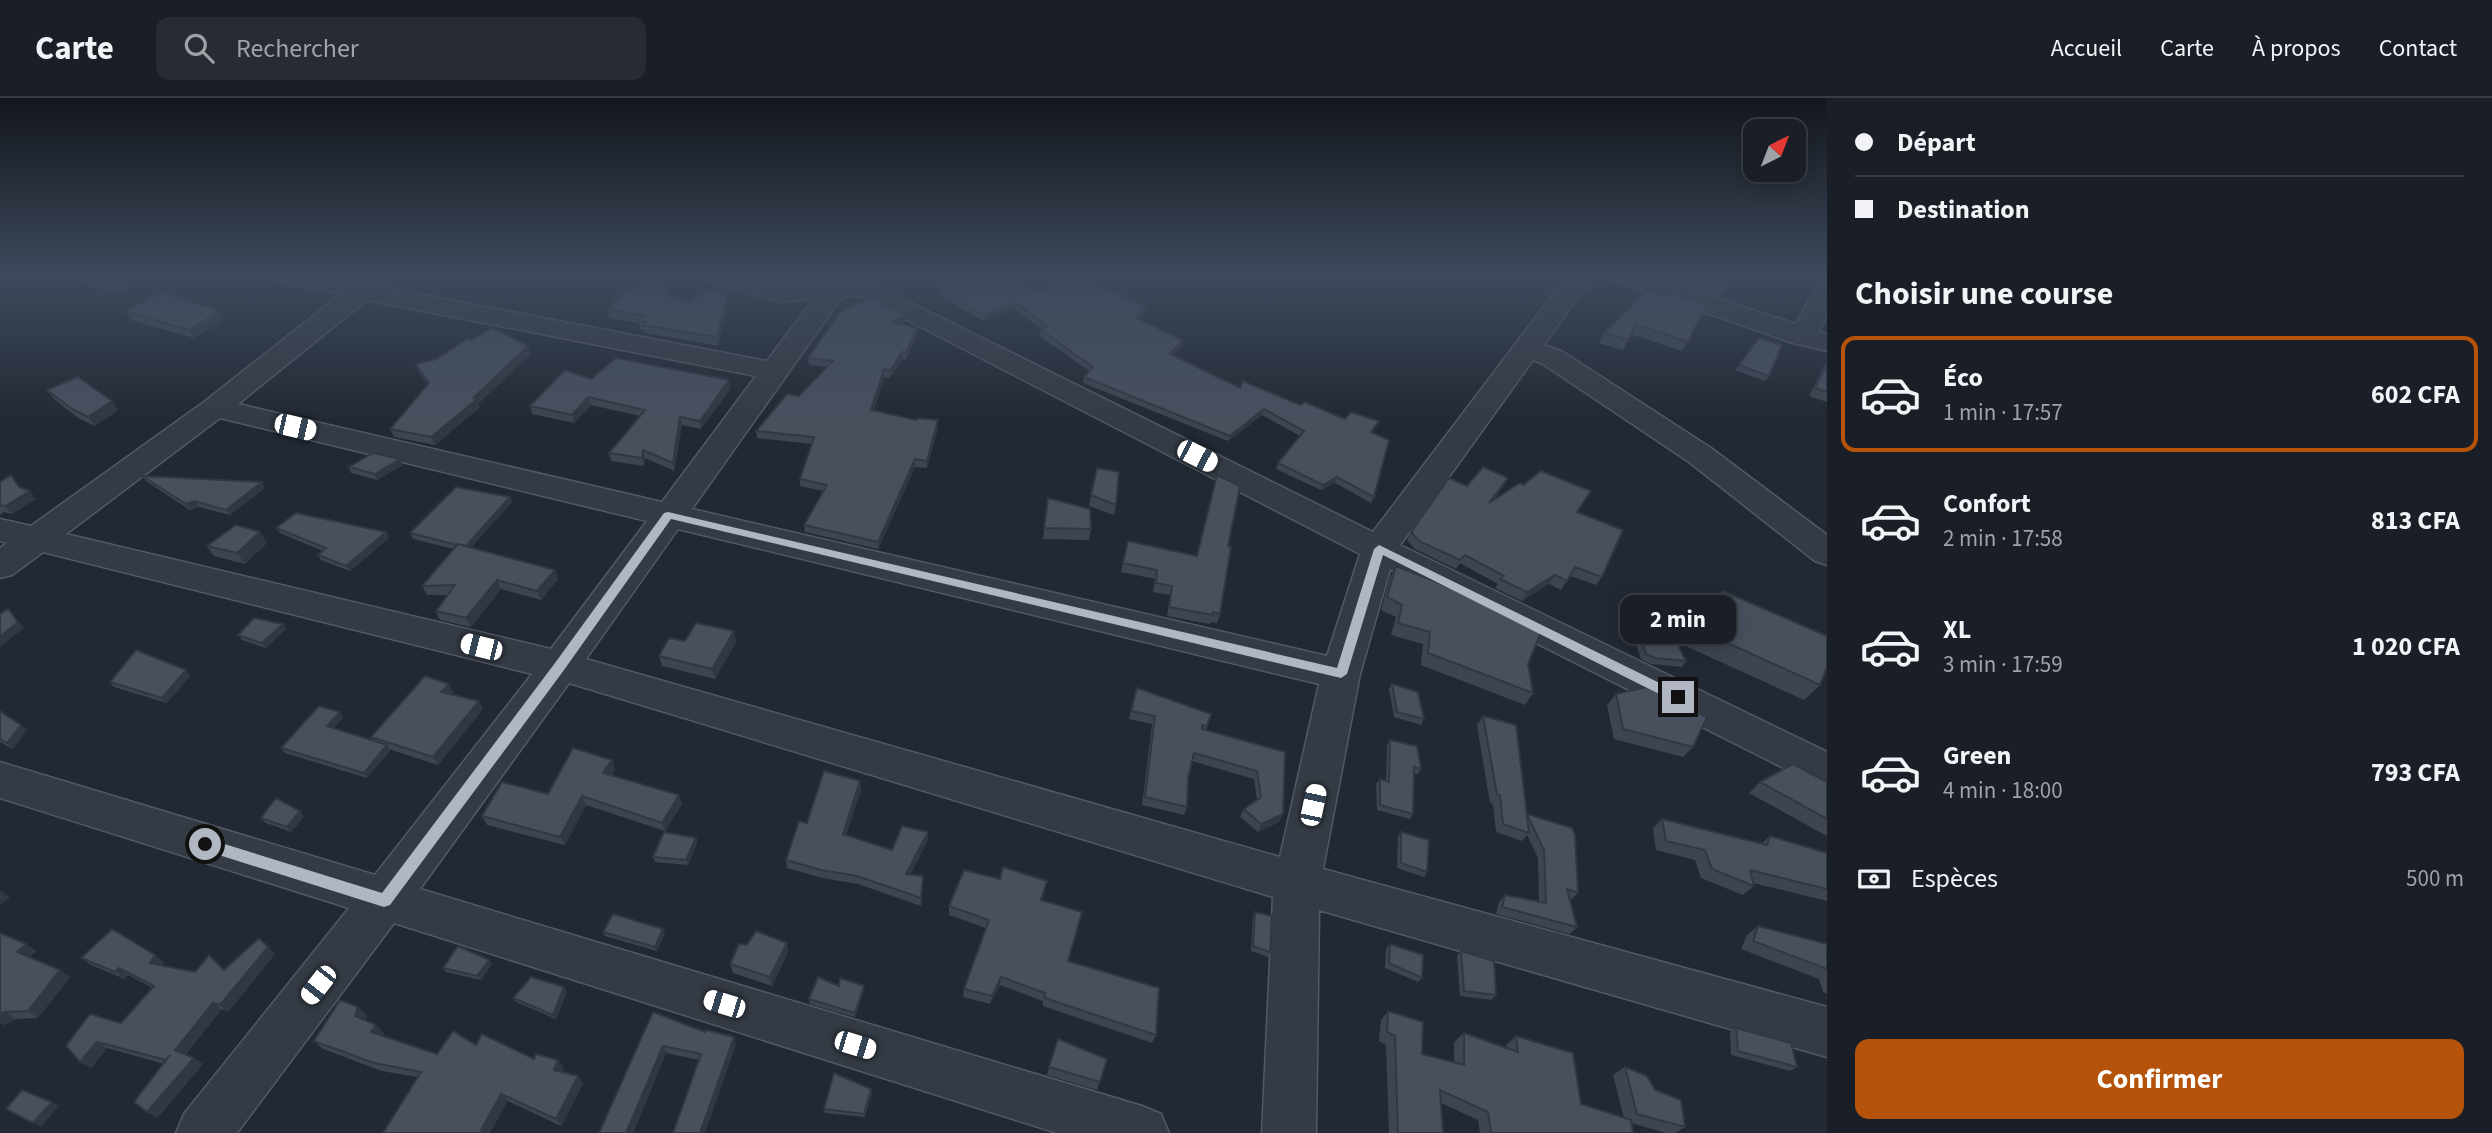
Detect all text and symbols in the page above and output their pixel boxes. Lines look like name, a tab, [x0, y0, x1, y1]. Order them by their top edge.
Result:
search box	[156, 17, 646, 80]
text: Carte	[35, 25, 114, 72]
icon: search	[180, 29, 218, 67]
text: Rechercher	[236, 30, 359, 67]
text: Accueil	[2051, 31, 2122, 66]
text: Carte	[2160, 31, 2214, 66]
text: À propos	[2252, 31, 2341, 66]
text: Contact	[2379, 31, 2457, 66]
north arrow	[1743, 119, 1806, 182]
map controls	[1743, 119, 1806, 182]
text: Départ	[1897, 124, 1976, 161]
text: Destination	[1897, 191, 2030, 228]
text: Choisir une course	[1855, 271, 2113, 317]
text: Éco	[1943, 359, 1983, 396]
icon: car	[1859, 363, 1922, 426]
text: 602 CFA	[2371, 376, 2460, 413]
text: 1 min · 17:57	[1943, 396, 2063, 429]
car	[273, 412, 318, 442]
car	[1174, 437, 1221, 475]
text: Confort	[1943, 485, 2031, 522]
icon: car	[1859, 489, 1922, 552]
text: 813 CFA	[2371, 502, 2460, 539]
text: 2 min · 17:58	[1943, 522, 2063, 555]
callout: 2 min	[1620, 596, 1736, 644]
text: 2 min	[1650, 603, 1706, 636]
text: XL	[1943, 611, 1971, 648]
icon: car	[1859, 615, 1922, 678]
text: 1 020 CFA	[2352, 628, 2460, 665]
car	[459, 632, 504, 662]
text: 3 min · 17:59	[1943, 648, 2063, 681]
route end	[1662, 681, 1694, 713]
text: Green	[1943, 737, 2011, 774]
icon: car	[1859, 741, 1922, 804]
text: 793 CFA	[2371, 754, 2460, 791]
text: 4 min · 18:00	[1943, 774, 2063, 807]
car	[1299, 782, 1328, 828]
route start	[189, 828, 221, 860]
icon: cash	[1855, 860, 1893, 898]
text: Espèces	[1911, 860, 1998, 897]
text: 500 m	[2406, 862, 2464, 895]
car	[297, 962, 340, 1008]
car	[701, 988, 748, 1020]
car	[832, 1029, 879, 1061]
button: Confirmer	[1855, 1039, 2464, 1119]

